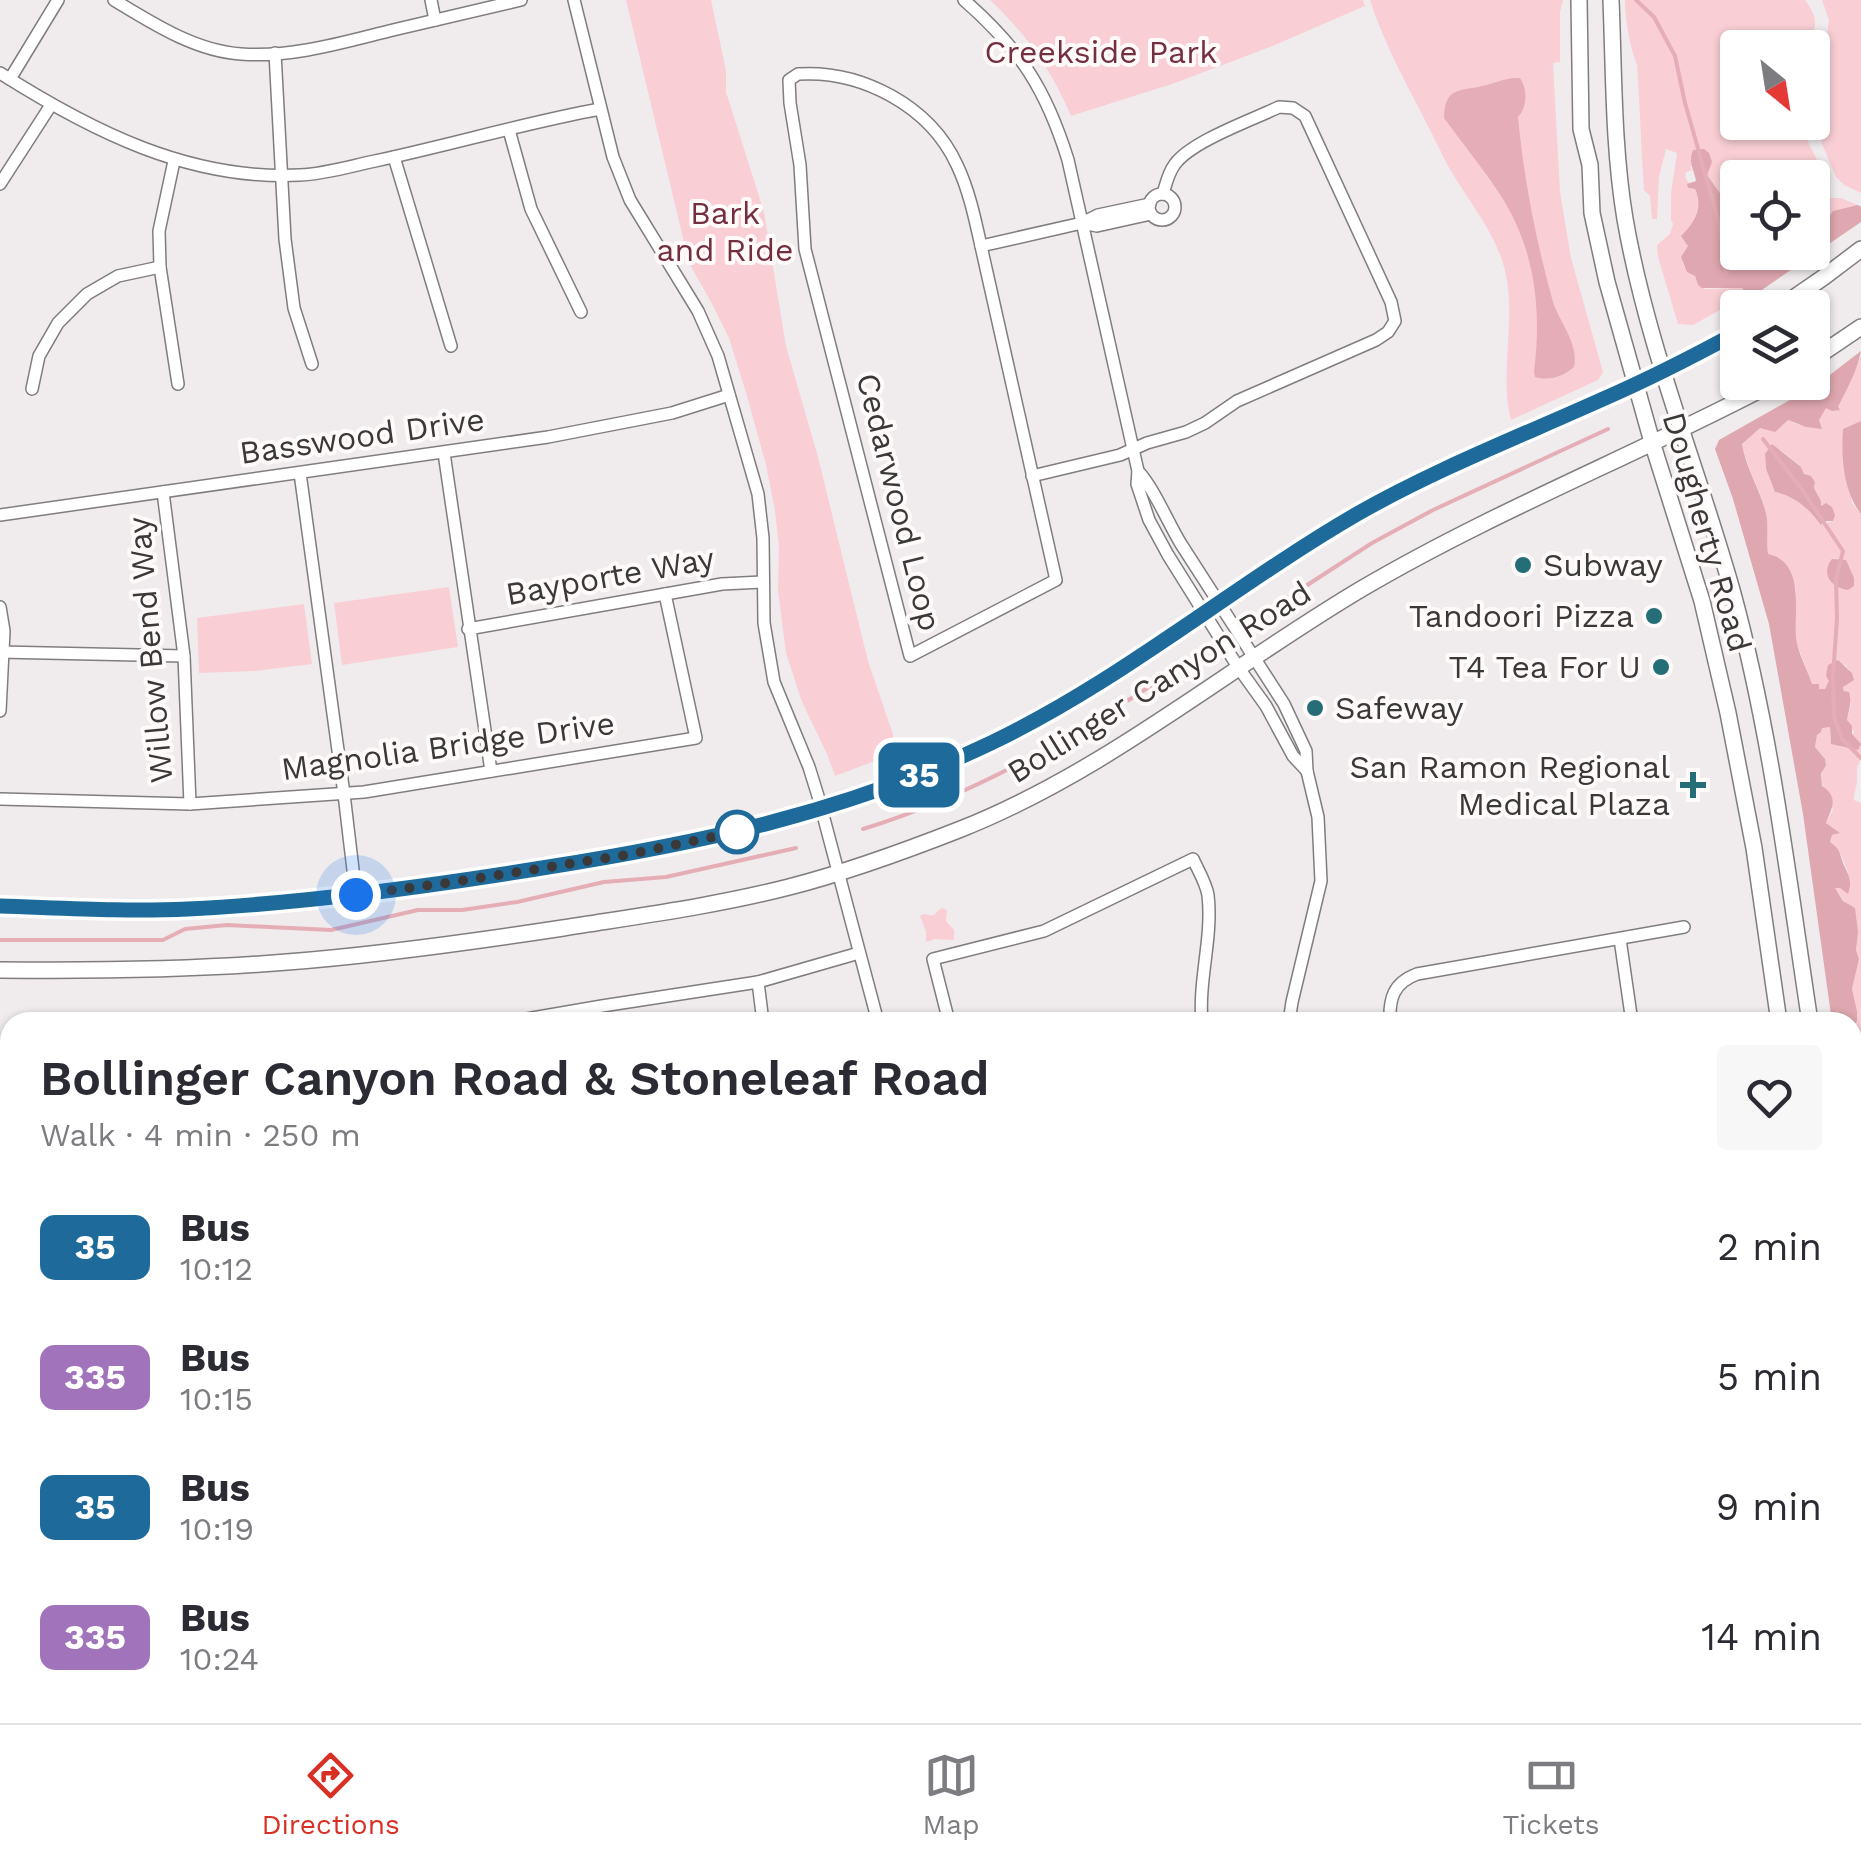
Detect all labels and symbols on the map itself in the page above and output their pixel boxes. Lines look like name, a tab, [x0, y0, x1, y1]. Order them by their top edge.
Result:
north arrow	[1720, 30, 1830, 140]
park label: Creekside Park	[985, 33, 1217, 71]
park label: Bark and Ride	[656, 194, 794, 269]
street label: Cedarwood Loop	[849, 369, 949, 635]
street label: Basswood Drive	[237, 400, 487, 472]
street label: Dougherty Road	[1655, 408, 1759, 656]
street label: Willow Bend Way	[119, 515, 181, 785]
street label: Bayporte Way	[503, 539, 718, 613]
place label: Subway	[1543, 546, 1663, 584]
marker: Subway	[1512, 554, 1534, 576]
street label: Bollinger Canyon Road	[1000, 573, 1318, 791]
place label: Tandoori Pizza	[1409, 597, 1634, 635]
marker: Tandoori Pizza	[1643, 605, 1665, 627]
place label: T4 Tea For U	[1449, 648, 1641, 686]
marker: T4 Tea For U	[1650, 656, 1672, 678]
place label: Safeway	[1335, 689, 1464, 727]
marker: Safeway	[1304, 697, 1326, 719]
street label: Magnolia Bridge Drive	[279, 704, 617, 788]
line badge: 35	[874, 742, 964, 808]
place label: San Ramon Regional Medical Plaza	[1350, 748, 1670, 823]
marker: San Ramon Regional Medical Plaza	[1680, 772, 1706, 798]
unlabelled marker	[716, 811, 758, 853]
your location	[331, 870, 381, 920]

